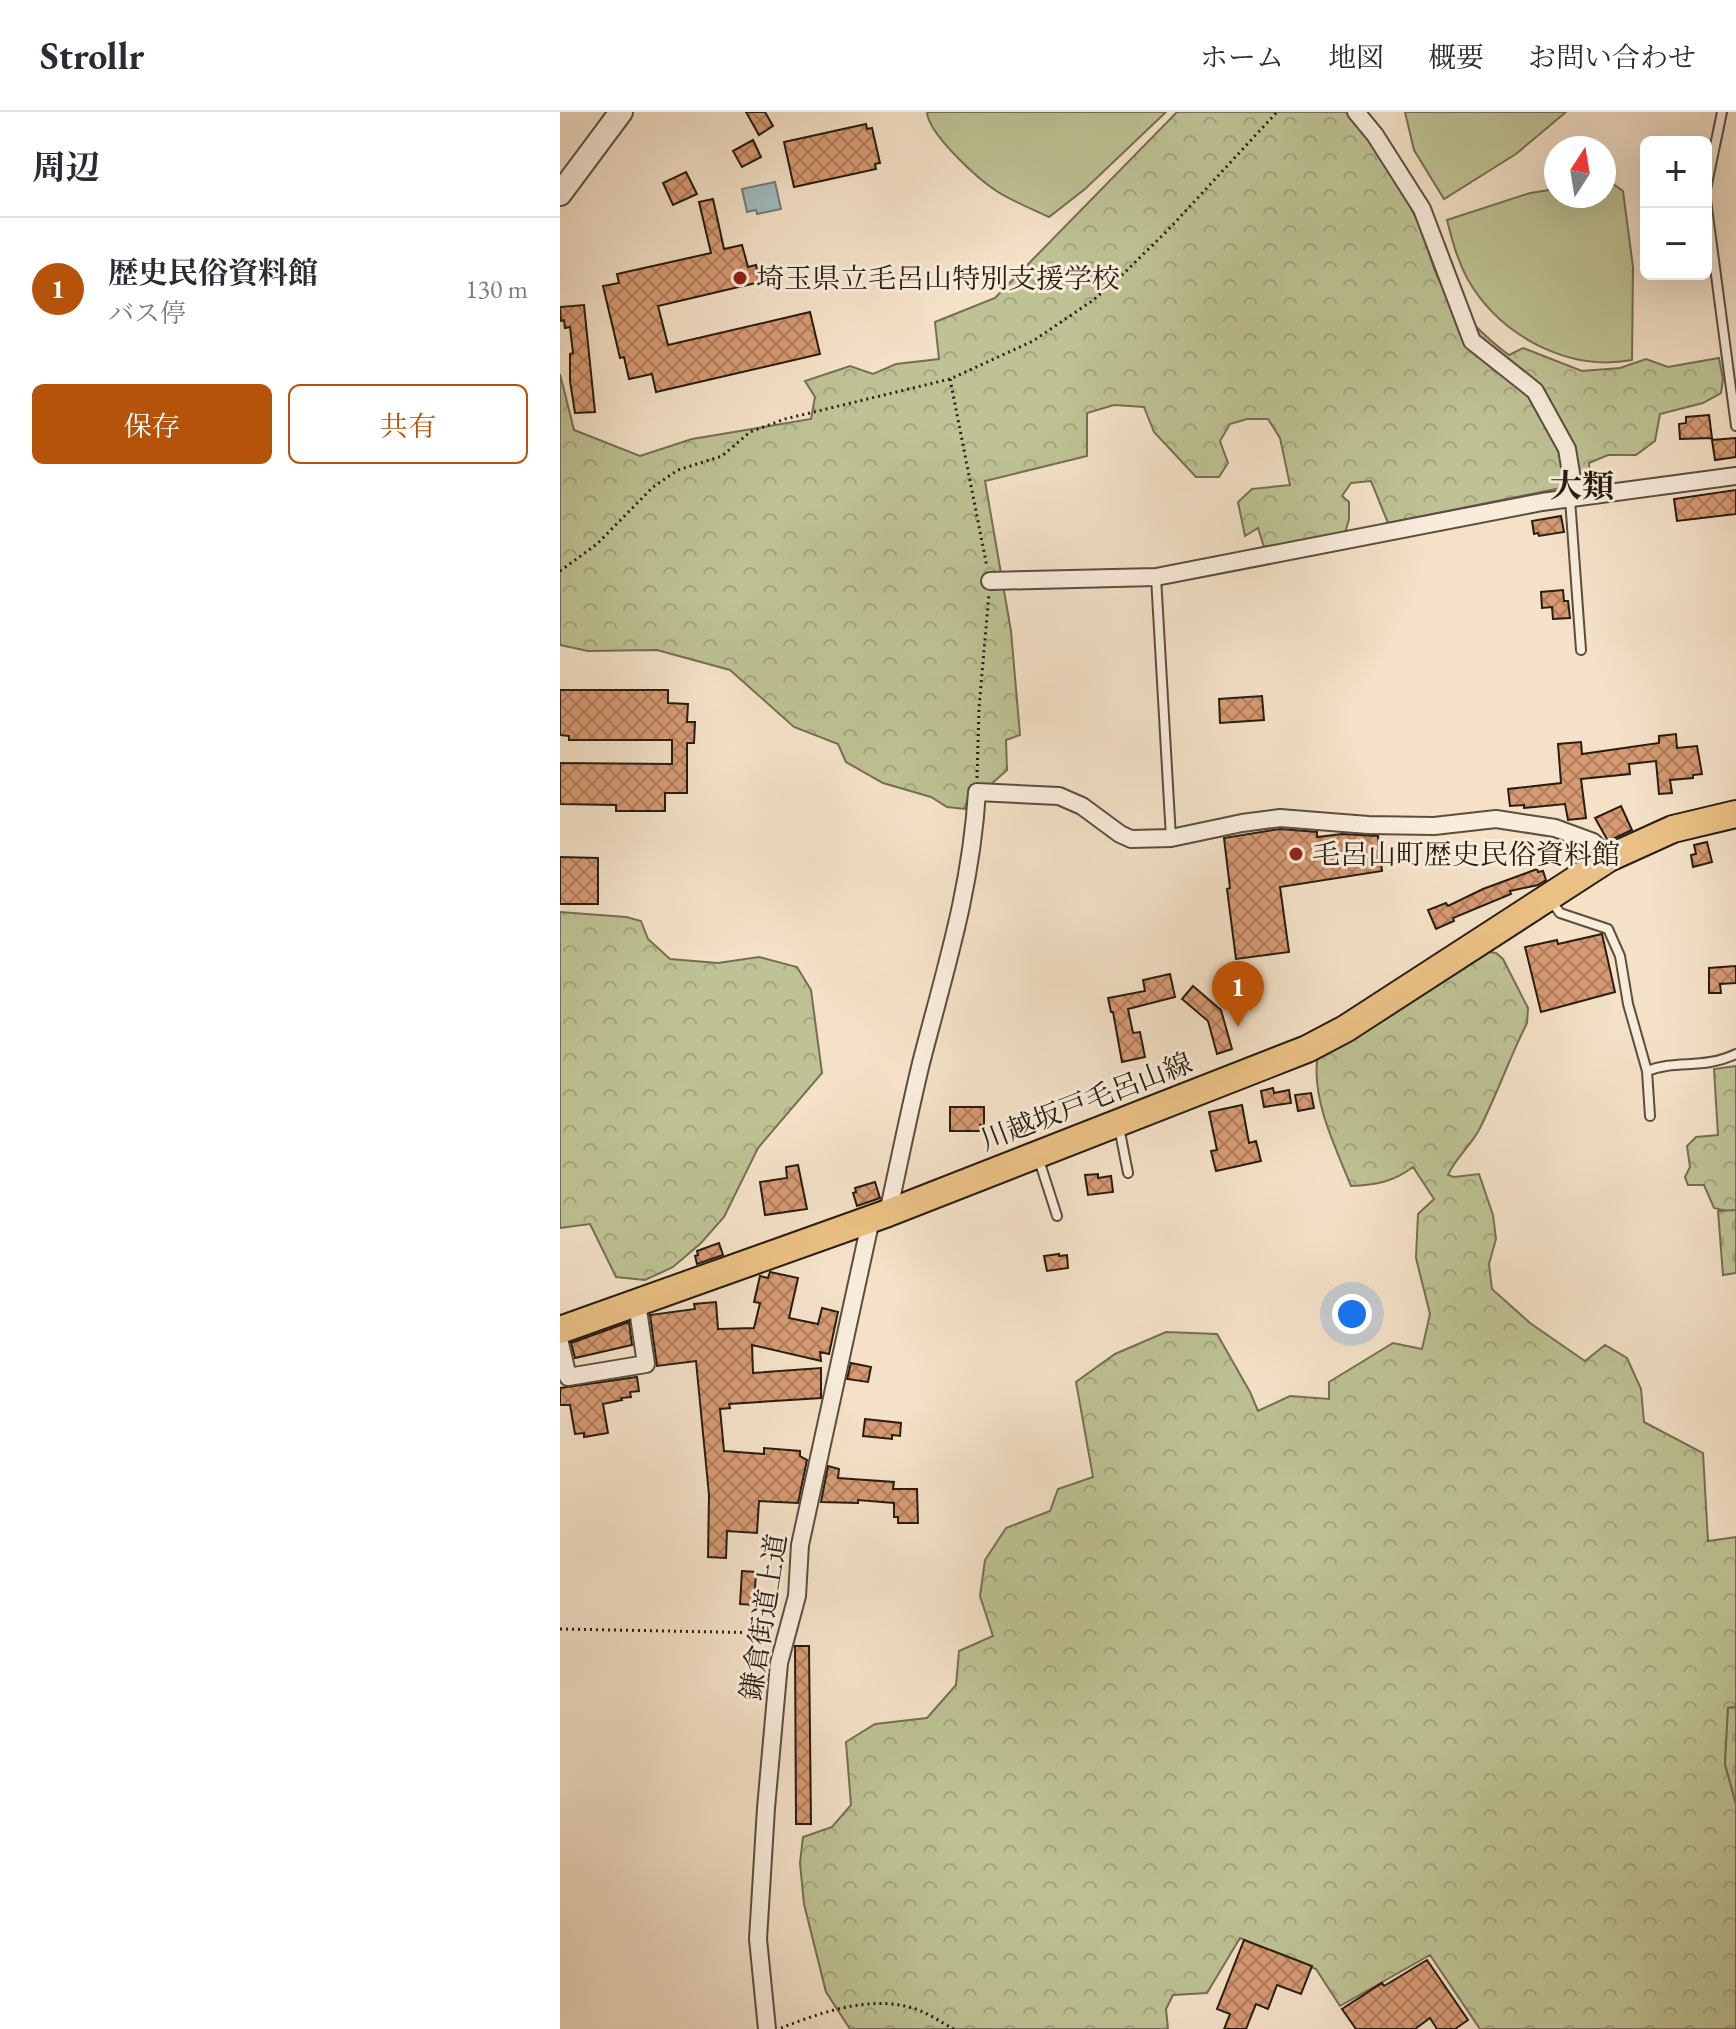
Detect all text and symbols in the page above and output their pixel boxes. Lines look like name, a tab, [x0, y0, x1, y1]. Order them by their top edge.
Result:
text: Strollr	[40, 31, 144, 80]
text: ホーム	[1200, 39, 1284, 75]
text: 地図	[1328, 39, 1384, 75]
text: 概要	[1428, 39, 1484, 75]
text: お問い合わせ	[1528, 39, 1696, 75]
north arrow	[1544, 136, 1616, 208]
map controls	[1640, 136, 1712, 280]
button: +	[1640, 136, 1712, 208]
text: 周辺	[32, 145, 100, 189]
button: −	[1640, 208, 1712, 280]
text: 歴史民俗資料館	[108, 253, 318, 292]
place label: 埼玉県立毛呂山特別支援学校	[756, 260, 1120, 296]
marker: 埼玉県立毛呂山特別支援学校	[731, 269, 749, 287]
text: 1	[51, 272, 65, 306]
text: 130 m	[465, 272, 528, 306]
text: バス停	[108, 296, 186, 330]
button: 保存	[32, 384, 272, 464]
button: 共有	[288, 384, 528, 464]
district label: 大類	[1550, 465, 1614, 507]
place label: 毛呂山町歴史民俗資料館	[1312, 836, 1620, 872]
marker: 毛呂山町歴史民俗資料館	[1287, 845, 1305, 863]
pin: 1	[1212, 961, 1264, 1027]
street label: 川越坂戸毛呂山線	[975, 1044, 1197, 1158]
your location	[1332, 1294, 1372, 1334]
street label: 鎌倉街道上道	[732, 1531, 794, 1703]

